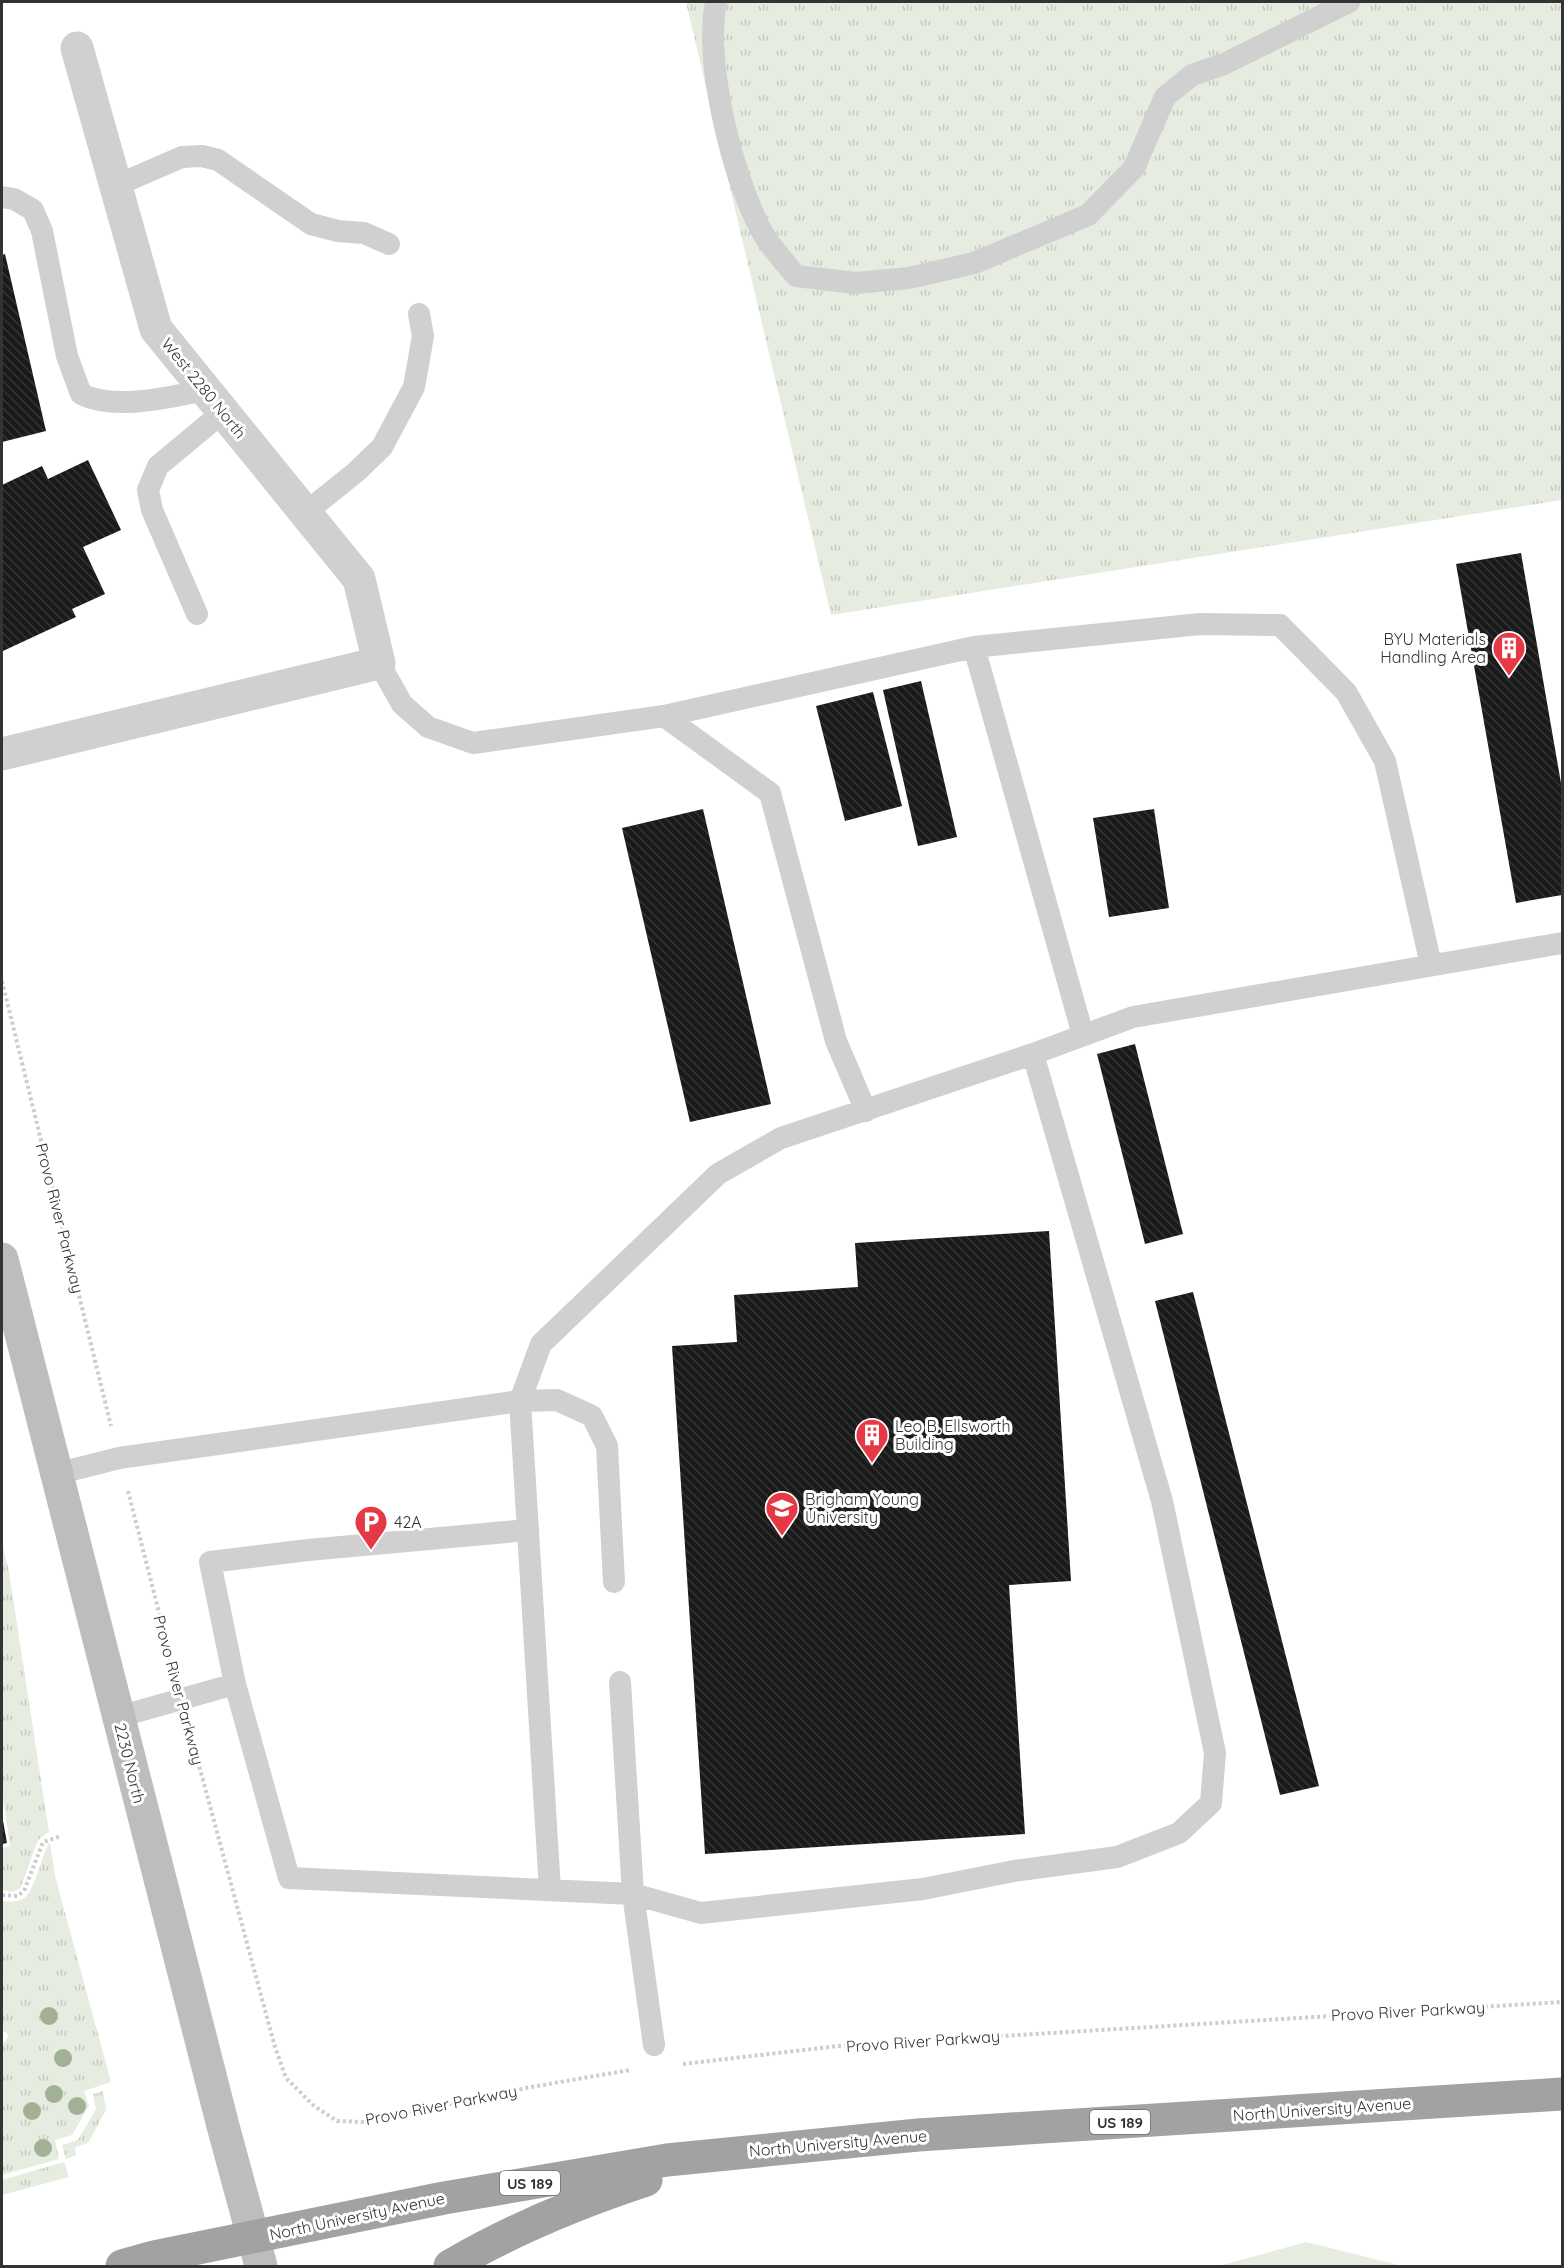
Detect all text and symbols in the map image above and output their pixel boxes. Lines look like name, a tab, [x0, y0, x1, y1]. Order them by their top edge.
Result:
street label: West 2280 North	[157, 334, 251, 442]
place label: BYU Materials Handling Area	[1380, 629, 1486, 667]
building icon: BYU Materials Handling Area	[1491, 630, 1527, 677]
street label: Provo River Parkway	[32, 1141, 88, 1295]
place label: Leo B. Ellsworth Building	[895, 1416, 1011, 1454]
building icon: Leo B. Ellsworth Building	[854, 1417, 890, 1464]
place label: Brigham Young University	[805, 1489, 919, 1527]
school or university icon: Brigham Young University	[764, 1490, 800, 1537]
parking icon: 42A	[353, 1504, 389, 1551]
place label: 42A	[394, 1512, 422, 1532]
street label: Provo River Parkway	[149, 1613, 209, 1767]
street label: 2230 North	[110, 1721, 150, 1805]
street label: Provo River Parkway	[1330, 1997, 1486, 2025]
street label: Provo River Parkway	[845, 2026, 1001, 2056]
street label: Provo River Parkway	[363, 2080, 519, 2130]
street label: North University Avenue	[1232, 2093, 1412, 2125]
road number: US 189	[1090, 2110, 1150, 2134]
street label: North University Avenue	[748, 2125, 928, 2161]
road number: US 189	[500, 2171, 560, 2195]
street label: North University Avenue	[268, 2188, 446, 2244]

